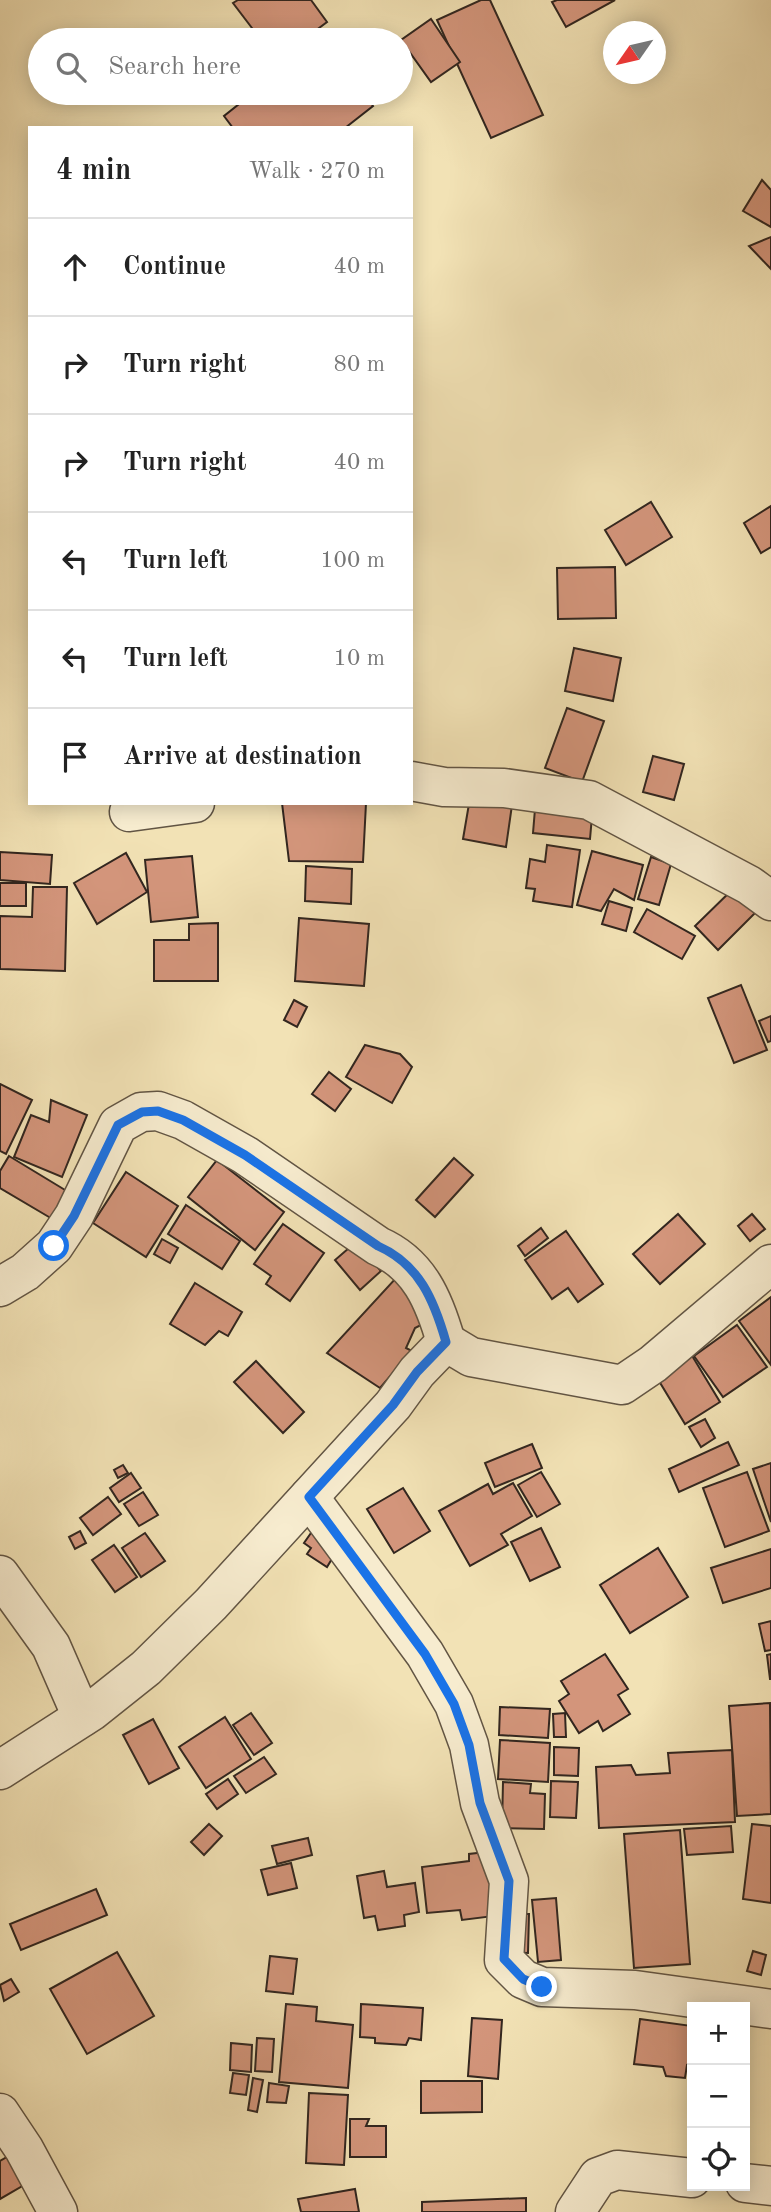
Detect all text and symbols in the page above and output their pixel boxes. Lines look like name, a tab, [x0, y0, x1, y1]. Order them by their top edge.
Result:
north arrow	[603, 21, 666, 84]
search box	[28, 28, 413, 105]
icon: search	[52, 48, 90, 86]
text: Search here	[108, 54, 241, 80]
text: 4 min	[56, 156, 131, 186]
text: Walk · 270 m	[249, 160, 385, 183]
icon: ahead	[56, 248, 94, 286]
text: Continue	[123, 254, 226, 280]
text: 40 m	[334, 255, 385, 278]
icon: right	[56, 346, 94, 384]
text: Turn right	[123, 352, 246, 378]
text: 80 m	[334, 353, 385, 376]
icon: right	[56, 444, 94, 482]
text: Turn right	[123, 450, 246, 476]
text: 40 m	[334, 451, 385, 474]
icon: left	[56, 542, 94, 580]
text: Turn left	[123, 548, 228, 574]
text: 100 m	[320, 549, 385, 572]
icon: left	[56, 640, 94, 678]
text: Turn left	[123, 646, 228, 672]
text: 10 m	[334, 647, 385, 670]
icon: arrive	[56, 738, 94, 776]
text: Arrive at destination	[123, 744, 362, 770]
route start	[38, 1230, 69, 1261]
route end	[526, 1971, 557, 2002]
map controls	[687, 2002, 750, 2191]
button: +	[687, 2002, 750, 2065]
button: −	[687, 2065, 750, 2128]
button: locate	[687, 2128, 750, 2191]

